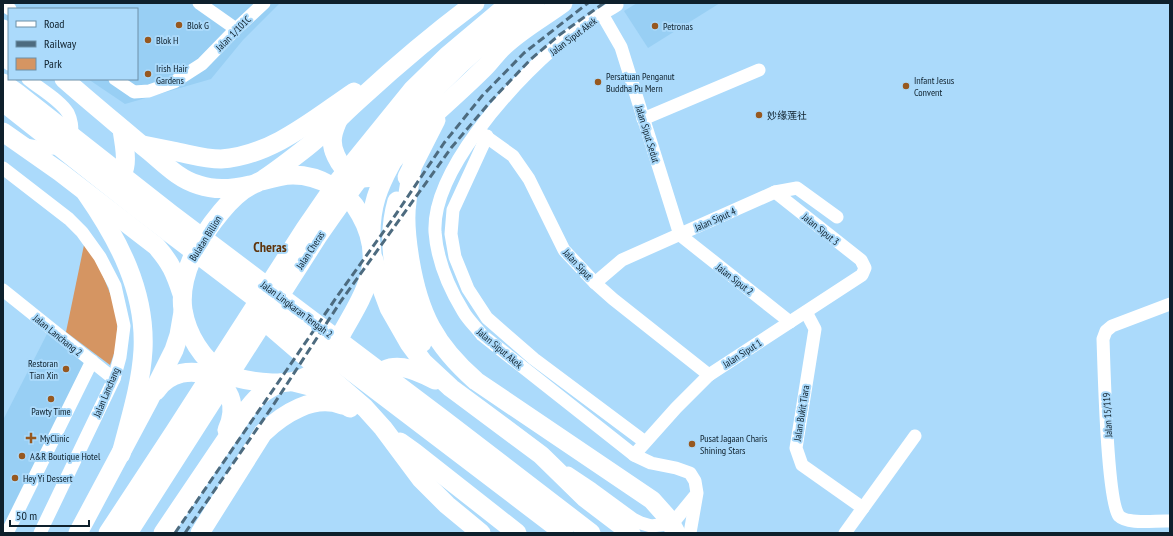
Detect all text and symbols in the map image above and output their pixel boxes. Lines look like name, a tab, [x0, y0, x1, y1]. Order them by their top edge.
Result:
legend	[8, 8, 138, 80]
street label: Jalan 1/101C	[212, 13, 254, 54]
street label: Jalan Siput Akek	[546, 14, 599, 59]
text: Road	[44, 16, 64, 31]
place label: Blok G	[187, 19, 209, 32]
marker: Blok G	[174, 20, 184, 30]
place label: Petronas	[663, 20, 694, 33]
marker: Petronas	[650, 21, 660, 31]
place label: Blok H	[156, 34, 178, 47]
marker: Blok H	[143, 35, 153, 45]
text: Railway	[44, 36, 77, 51]
text: Park	[44, 56, 62, 71]
place label: Irish Hair Gardens	[156, 62, 188, 87]
marker: Irish Hair Gardens	[143, 69, 153, 79]
place label: Persatuan Penganut Buddha Pu Mern	[606, 70, 675, 95]
place label: Infant Jesus Convent	[914, 74, 955, 99]
marker: Persatuan Penganut Buddha Pu Mern	[593, 77, 603, 87]
marker: Infant Jesus Convent	[901, 81, 911, 91]
street label: Jalan Siput Sedut	[632, 103, 662, 165]
place label: 妙缘莲社	[767, 109, 807, 122]
marker: 妙缘莲社	[754, 110, 764, 120]
street label: Jalan Siput 4	[692, 204, 738, 235]
street label: Jalan Siput 3	[799, 210, 842, 248]
street label: Bulatan Billion	[186, 213, 224, 263]
street label: Jalan Cheras	[293, 228, 328, 272]
district label: Cheras	[253, 238, 287, 256]
street label: Jalan Siput	[560, 246, 595, 283]
street label: Jalan Siput 2	[713, 260, 756, 298]
street label: Jalan Lingkaran Tengah 2	[257, 278, 335, 341]
street label: Jalan Lanchang 2	[30, 311, 85, 359]
street label: Jalan Siput Akek	[473, 325, 525, 371]
street label: Jalan Siput 1	[720, 336, 764, 371]
place label: Restoran Tian Xin	[28, 357, 58, 382]
marker: Restoran Tian Xin	[61, 364, 71, 374]
street label: Jalan Lanchang	[90, 366, 123, 420]
street label: Jalan Bukit Tiara	[791, 384, 812, 443]
street label: Jalan 15/119	[1100, 392, 1115, 439]
marker: Pawty Time	[46, 394, 56, 404]
place label: Pawty Time	[31, 405, 71, 418]
marker: MyClinic	[25, 432, 37, 444]
place label: MyClinic	[40, 432, 70, 445]
place label: Pusat Jagaan Charis Shining Stars	[700, 432, 768, 457]
marker: Pusat Jagaan Charis Shining Stars	[687, 439, 697, 449]
place label: A&R Boutique Hotel	[30, 450, 101, 463]
marker: A&R Boutique Hotel	[17, 451, 27, 461]
place label: Hey Yi Dessert	[23, 472, 73, 485]
marker: Hey Yi Dessert	[10, 473, 20, 483]
scale bar	[10, 502, 89, 528]
text: 50 m	[16, 508, 37, 523]

